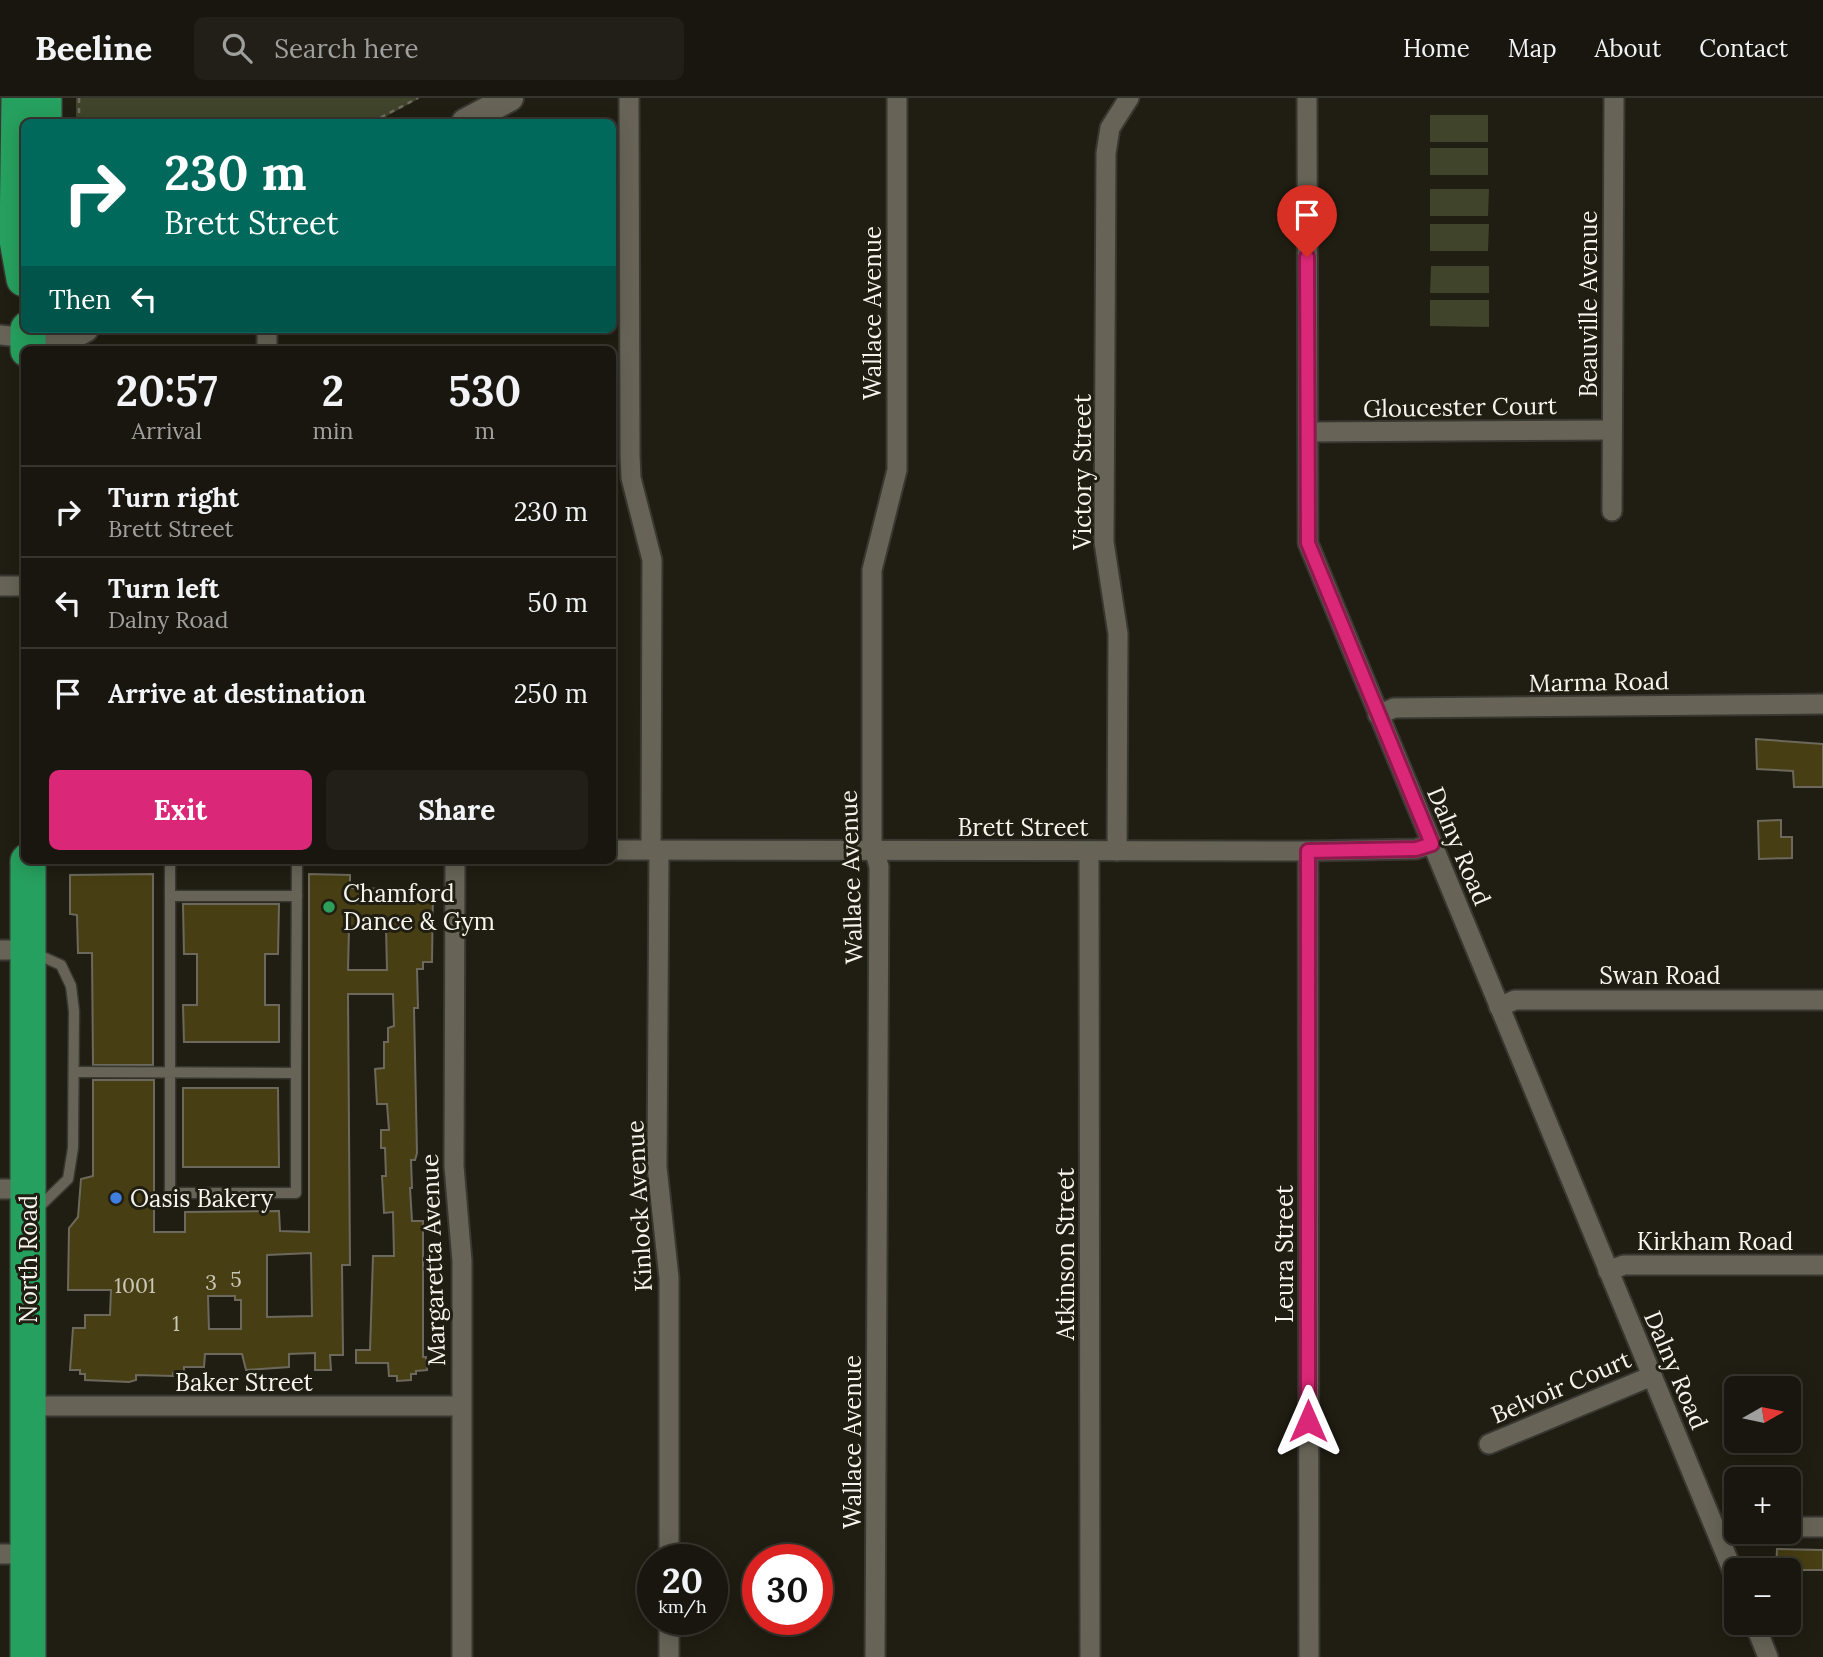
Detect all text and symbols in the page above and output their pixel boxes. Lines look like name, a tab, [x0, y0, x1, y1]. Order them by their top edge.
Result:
search box	[194, 17, 684, 80]
text: Beeline	[35, 27, 152, 69]
icon: search	[218, 29, 256, 67]
text: Search here	[274, 32, 419, 65]
text: Home	[1403, 33, 1470, 64]
text: Map	[1508, 33, 1557, 64]
text: About	[1595, 33, 1661, 64]
text: Contact	[1699, 33, 1788, 64]
text: 230 m	[164, 141, 307, 203]
icon: right	[49, 147, 140, 238]
pin	[1277, 185, 1337, 257]
icon: arrive	[1288, 196, 1326, 234]
text: Brett Street	[164, 202, 339, 243]
street label: Beauville Avenue	[1573, 210, 1604, 398]
street label: Wallace Avenue	[857, 226, 888, 400]
icon: left	[125, 280, 163, 318]
text: Then	[49, 283, 111, 316]
text: 20:57	[116, 364, 218, 418]
text: 2	[322, 364, 344, 418]
text: 530	[448, 364, 521, 418]
street label: Gloucester Court	[1363, 390, 1558, 424]
street label: Victory Street	[1067, 393, 1098, 551]
text: Arrival	[132, 416, 202, 445]
text: min	[313, 416, 354, 445]
text: m	[474, 416, 495, 445]
text: Turn right	[108, 481, 239, 514]
icon: right	[49, 493, 87, 531]
text: 230 m	[514, 495, 588, 528]
text: Brett Street	[108, 514, 234, 543]
text: Turn left	[108, 572, 219, 605]
icon: left	[49, 584, 87, 622]
text: 50 m	[528, 586, 588, 619]
text: Dalny Road	[108, 605, 229, 634]
street label: Marma Road	[1528, 665, 1670, 699]
icon: arrive	[49, 675, 87, 713]
text: Arrive at destination	[108, 677, 366, 710]
text: 250 m	[514, 677, 588, 710]
button: Exit	[49, 770, 312, 850]
button: Share	[326, 770, 588, 850]
street label: Dalny Road	[1420, 782, 1498, 910]
street label: Wallace Avenue	[832, 789, 870, 965]
street label: Brett Street	[958, 812, 1089, 843]
place label: Chamford Dance & Gym	[343, 878, 495, 937]
marker: Chamford Dance & Gym	[321, 899, 337, 915]
street label: Swan Road	[1599, 960, 1721, 991]
street label: Kinlock Avenue	[619, 1119, 659, 1293]
street label: Margaretta Avenue	[414, 1153, 452, 1367]
street label: Atkinson Street	[1050, 1167, 1081, 1341]
place label: Oasis Bakery	[130, 1183, 274, 1214]
street label: Leura Street	[1269, 1184, 1300, 1323]
marker: Oasis Bakery	[108, 1190, 124, 1206]
street label: North Road	[13, 1195, 44, 1323]
street label: Kirkham Road	[1637, 1226, 1793, 1257]
house number: 5	[230, 1266, 242, 1293]
house number: 3	[205, 1269, 217, 1296]
house number: 1001	[114, 1272, 156, 1299]
street label: Dalny Road	[1637, 1306, 1715, 1434]
house number: 1	[172, 1310, 180, 1337]
street label: Belvoir Court	[1486, 1343, 1636, 1430]
street label: Wallace Avenue	[837, 1355, 868, 1529]
street label: Baker Street	[175, 1367, 314, 1398]
north arrow	[1724, 1376, 1801, 1452]
map controls	[1724, 1376, 1801, 1635]
position arrow	[1271, 1384, 1345, 1458]
button: +	[1724, 1467, 1801, 1544]
speed limit sign: 30	[742, 1544, 833, 1635]
text: 20	[662, 1558, 703, 1603]
button: −	[1724, 1558, 1801, 1635]
text: km/h	[658, 1595, 707, 1618]

